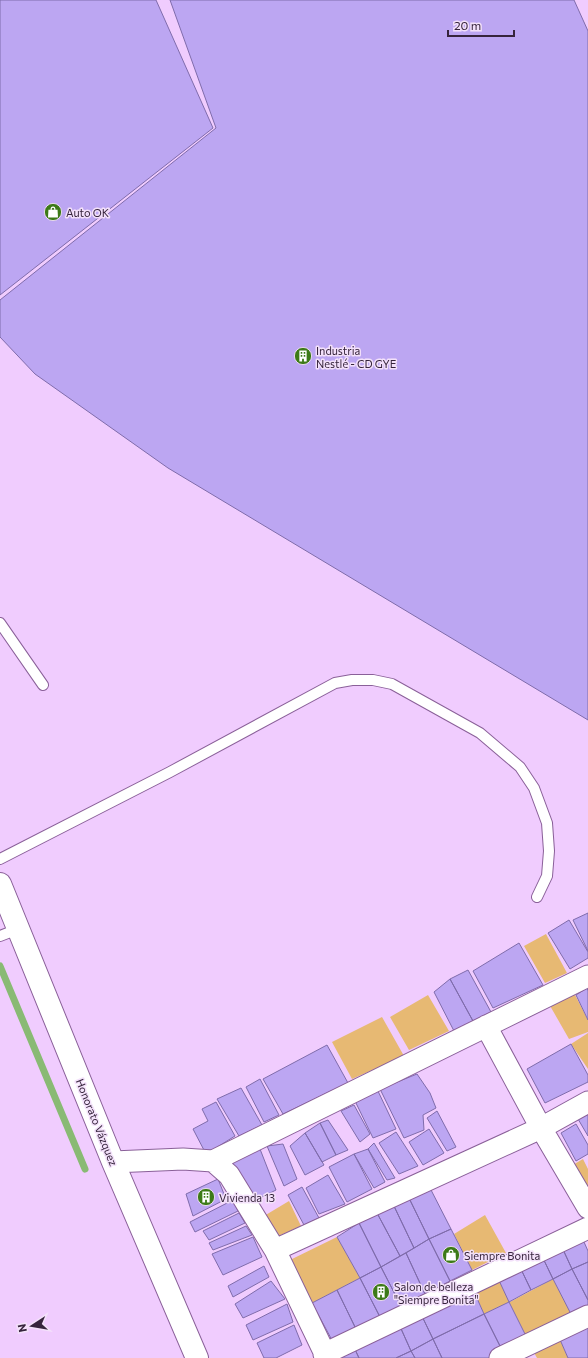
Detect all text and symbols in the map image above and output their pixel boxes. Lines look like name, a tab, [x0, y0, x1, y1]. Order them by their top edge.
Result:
scale bar	[448, 12, 514, 38]
text: 20 m	[454, 18, 481, 32]
shop icon: Auto OK	[43, 202, 63, 222]
place label: Auto OK	[66, 206, 110, 219]
place label: Industria Nestlé - CD GYE	[316, 344, 396, 370]
building icon: Industria Nestlé - CD GYE	[293, 346, 313, 366]
street label: Honorato Vázquez	[74, 1077, 121, 1168]
building icon: Vivienda 13	[196, 1187, 216, 1207]
place label: Vivienda 13	[219, 1191, 275, 1204]
shop icon: Siempre Bonita	[441, 1245, 461, 1265]
place label: Siempre Bonita	[464, 1249, 540, 1262]
place label: Salon de belleza "Siempre Bonita"	[394, 1280, 479, 1306]
building icon: Salon de belleza "Siempre Bonita"	[371, 1282, 391, 1302]
north arrow	[12, 1306, 52, 1346]
text: N	[15, 1323, 29, 1334]

